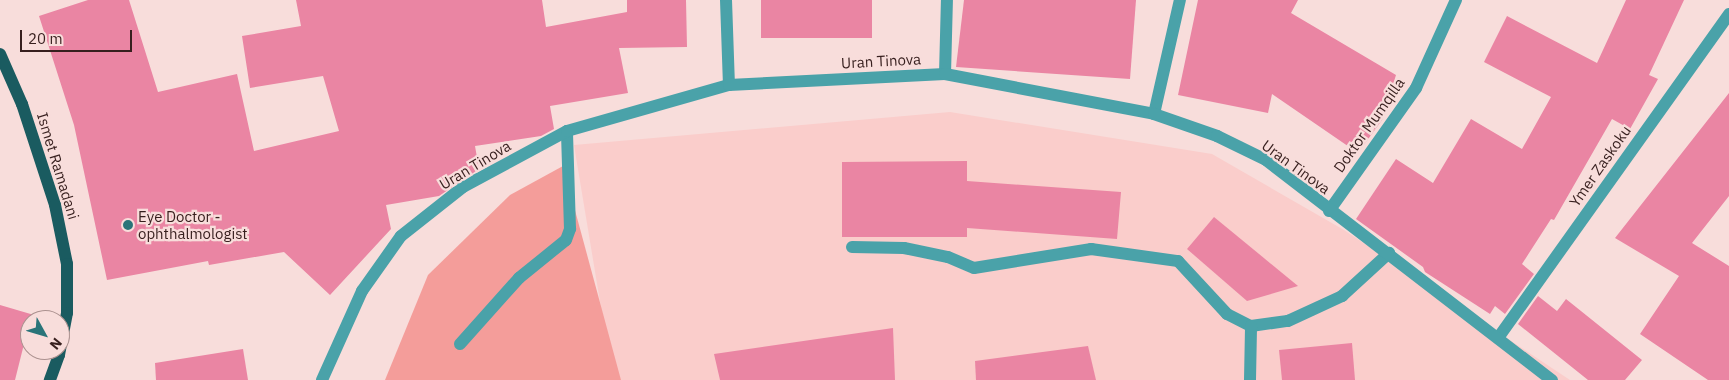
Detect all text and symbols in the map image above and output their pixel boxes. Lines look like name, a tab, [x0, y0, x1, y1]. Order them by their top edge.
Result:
scale bar	[22, 20, 135, 52]
text: 20 m	[28, 29, 63, 48]
street label: Uran Tinova	[841, 50, 921, 72]
street label: Doktor Mumqilla	[1330, 74, 1408, 176]
street label: Ismet Ramadani	[33, 110, 83, 222]
street label: Ymer Zaskoku	[1565, 122, 1635, 210]
street label: Uran Tinova	[1258, 136, 1334, 198]
street label: Uran Tinova	[436, 137, 514, 193]
place label: Eye Doctor - ophthalmologist	[138, 207, 248, 242]
marker: Eye Doctor - ophthalmologist	[122, 219, 134, 231]
north arrow	[20, 310, 70, 360]
text: N	[46, 334, 66, 353]

